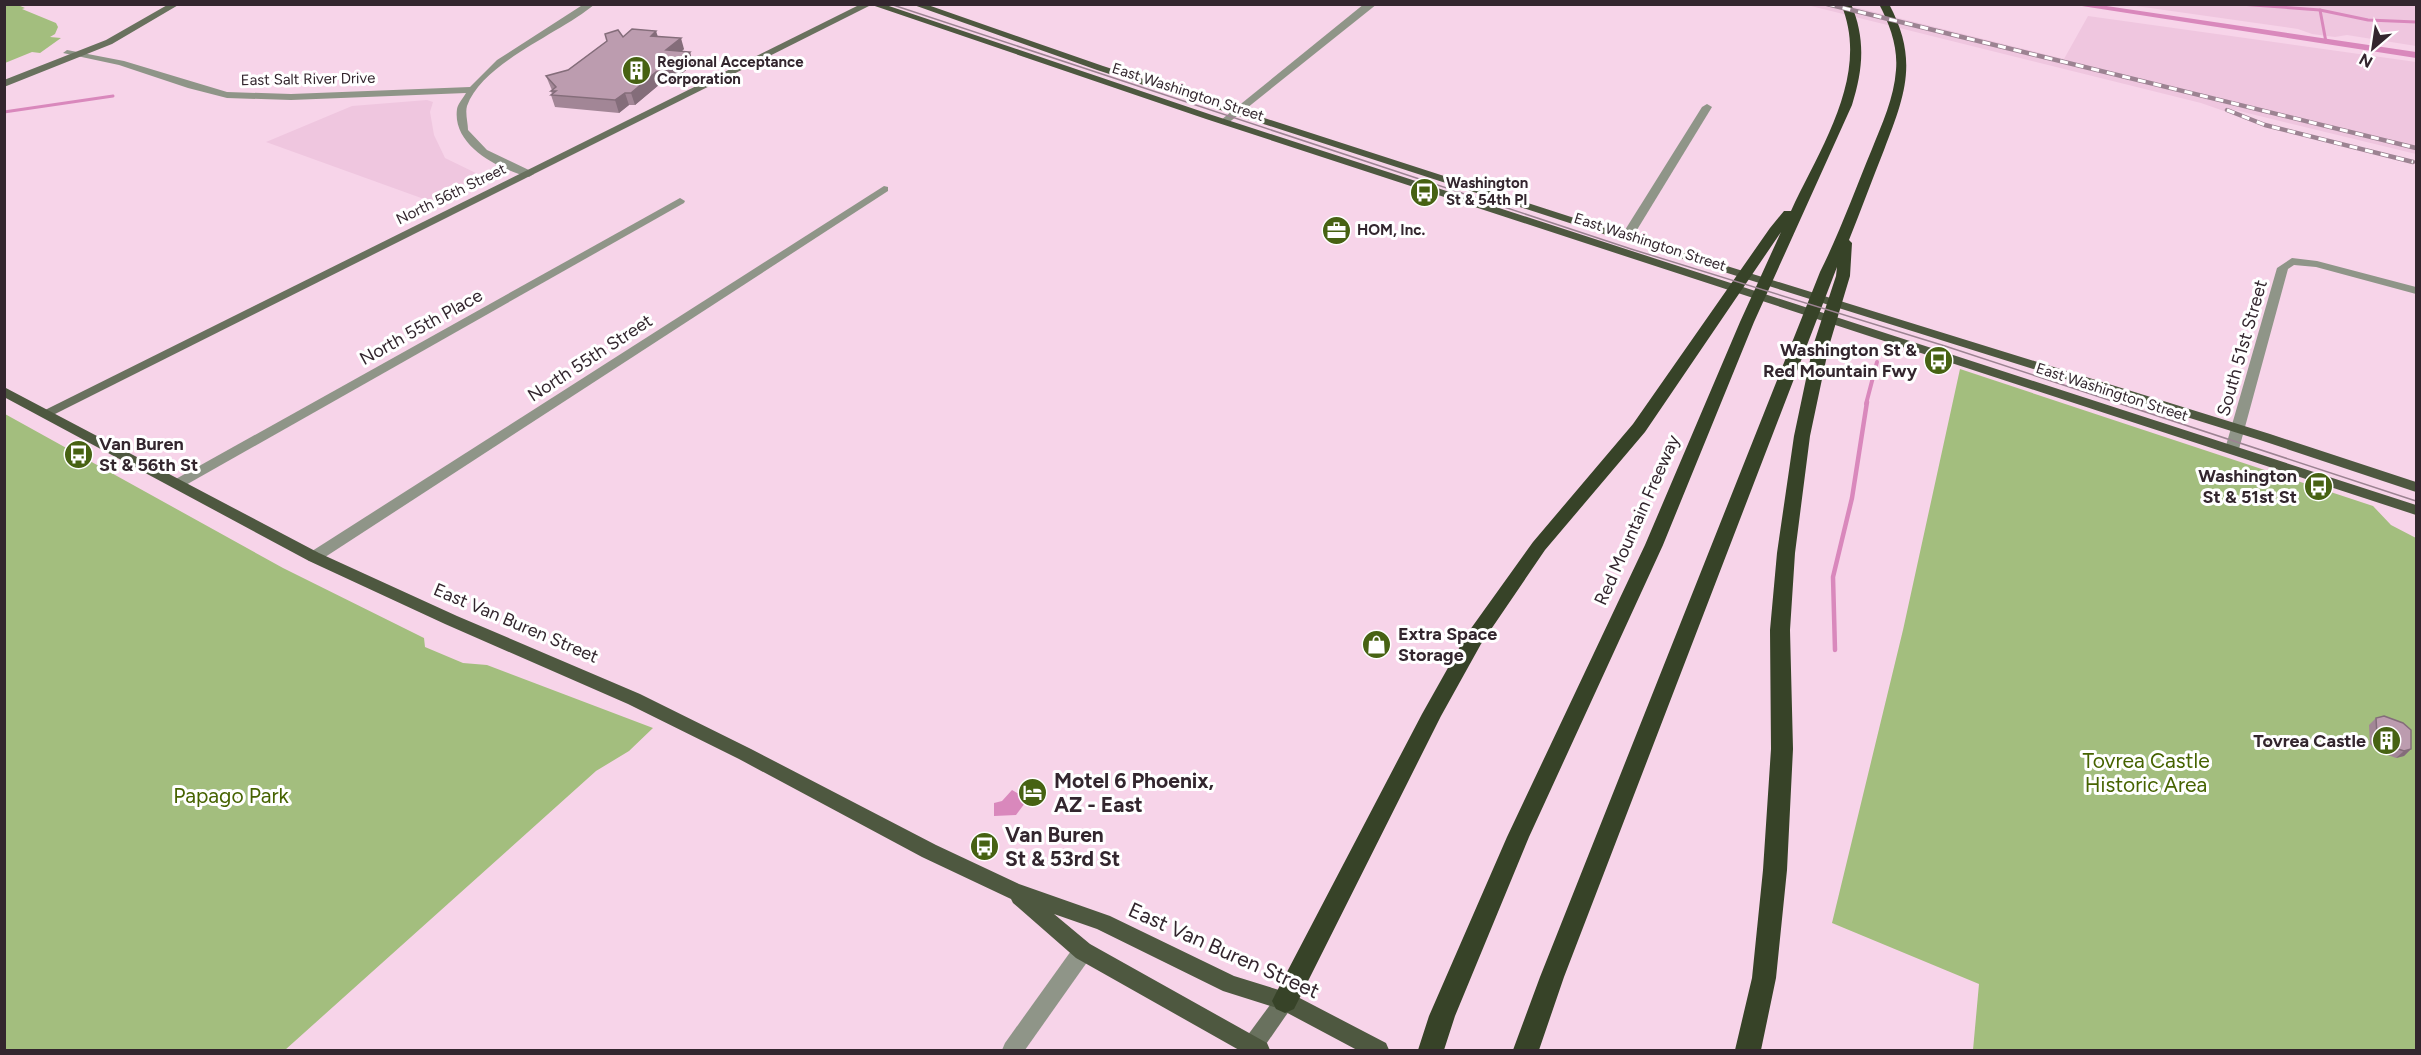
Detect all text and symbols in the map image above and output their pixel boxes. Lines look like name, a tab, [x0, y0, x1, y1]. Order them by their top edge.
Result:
north arrow	[2343, 18, 2403, 78]
text: N	[2356, 49, 2376, 72]
place label: Regional Acceptance Corporation	[657, 53, 804, 88]
building icon: Regional Acceptance Corporation	[620, 55, 652, 87]
street label: East Washington Street	[1110, 59, 1267, 125]
street label: East Salt River Drive	[241, 69, 375, 89]
street label: North 56th Street	[393, 159, 509, 228]
place label: Washington St & 54th Pl	[1446, 174, 1528, 209]
bus stop icon: Washington St & 54th Pl	[1409, 176, 1441, 208]
street label: East Washington Street	[1572, 209, 1729, 275]
office icon: HOM, Inc.	[1320, 214, 1352, 246]
place label: HOM, Inc.	[1357, 221, 1425, 239]
street label: South 51st Street	[2212, 277, 2272, 419]
street label: North 55th Place	[356, 284, 486, 370]
street label: North 55th Street	[524, 309, 657, 406]
place label: Washington St & Red Mountain Fwy	[1763, 339, 1918, 382]
bus stop icon: Washington St & Red Mountain Fwy	[1922, 344, 1954, 376]
street label: East Washington Street	[2034, 359, 2191, 425]
street label: Red Mountain Freeway	[1590, 431, 1685, 609]
place label: Van Buren St & 56th St	[99, 433, 198, 476]
bus stop icon: Van Buren St & 56th St	[62, 438, 94, 470]
place label: Washington St & 51st St	[2198, 465, 2297, 508]
bus stop icon: Washington St & 51st St	[2302, 470, 2334, 502]
street label: East Van Buren Street	[430, 578, 602, 668]
place label: Extra Space Storage	[1398, 623, 1497, 666]
shop icon: Extra Space Storage	[1361, 628, 1393, 660]
building icon: Tovrea Castle	[2371, 725, 2403, 757]
place label: Tovrea Castle	[2253, 730, 2366, 752]
park label: Tovrea Castle Historic Area	[2082, 748, 2210, 797]
place label: Motel 6 Phoenix, AZ - East	[1054, 768, 1214, 817]
hotel icon: Motel 6 Phoenix, AZ - East	[1017, 776, 1049, 808]
park label: Papago Park	[173, 783, 290, 808]
place label: Van Buren St & 53rd St	[1005, 822, 1120, 871]
bus stop icon: Van Buren St & 53rd St	[968, 830, 1000, 862]
street label: East Van Buren Street	[1125, 897, 1323, 1003]

